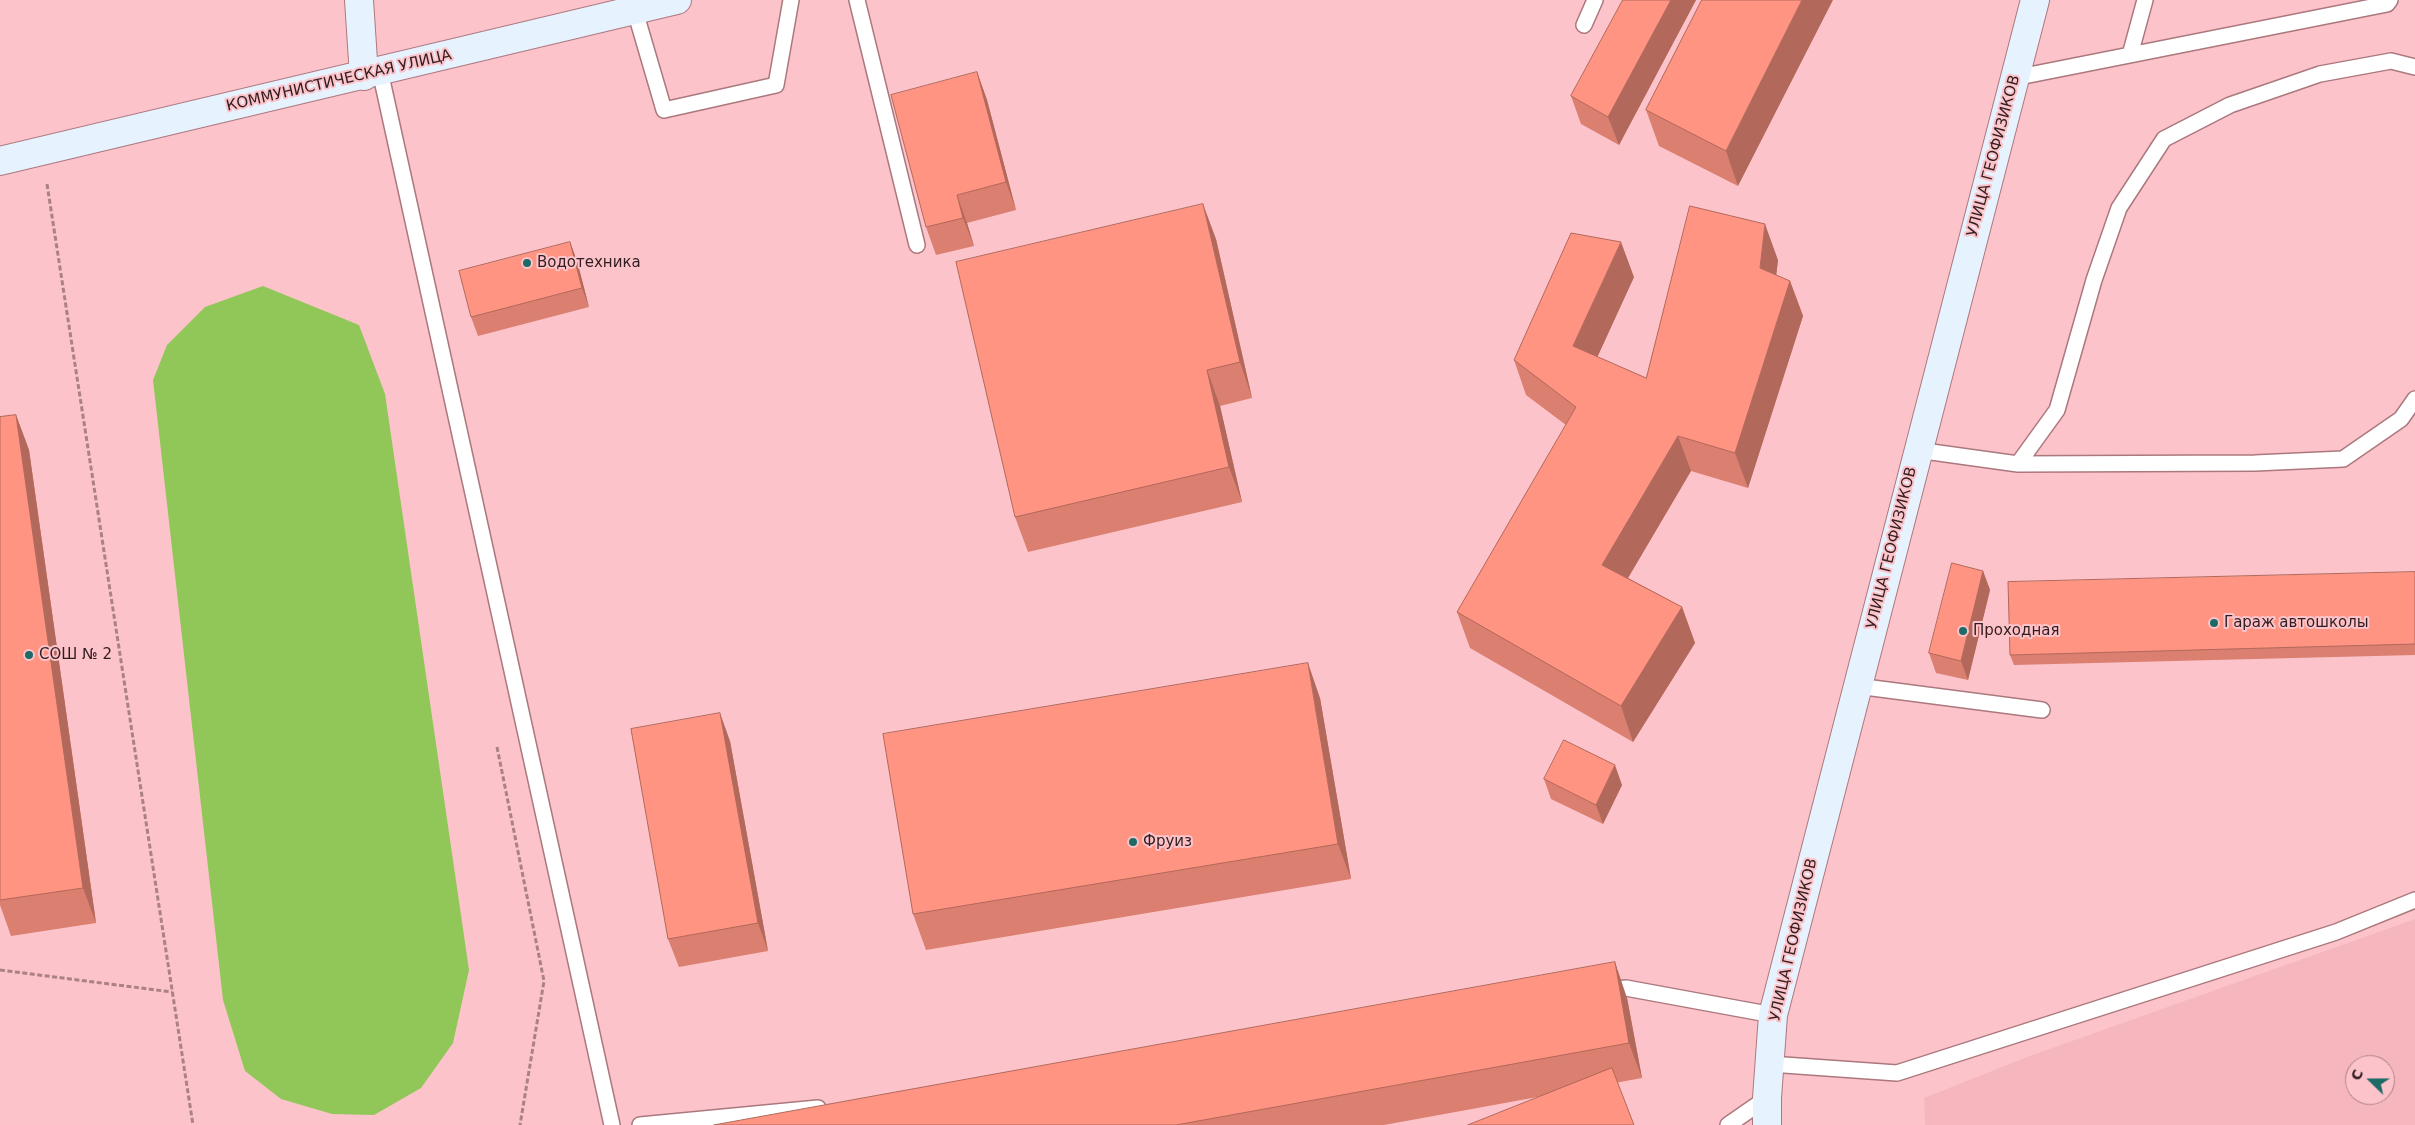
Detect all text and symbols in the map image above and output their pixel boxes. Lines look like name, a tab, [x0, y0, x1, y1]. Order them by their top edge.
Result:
street label: КОММУНИСТИЧЕСКАЯ УЛИЦА	[225, 46, 453, 116]
street label: УЛИЦА ГЕОФИЗИКОВ	[1964, 73, 2024, 239]
place label: Водотехника	[537, 254, 641, 272]
marker: Водотехника	[521, 257, 533, 269]
street label: УЛИЦА ГЕОФИЗИКОВ	[1863, 465, 1921, 631]
place label: Гараж автошколы	[2224, 614, 2369, 632]
marker: Гараж автошколы	[2208, 617, 2220, 629]
place label: Проходная	[1973, 622, 2059, 640]
marker: Проходная	[1957, 625, 1969, 637]
place label: СОШ № 2	[39, 646, 112, 664]
marker: СОШ № 2	[23, 649, 35, 661]
place label: Фруиз	[1143, 833, 1192, 851]
marker: Фруиз	[1127, 836, 1139, 848]
street label: УЛИЦА ГЕОФИЗИКОВ	[1767, 857, 1821, 1023]
north arrow	[2345, 1055, 2395, 1105]
text: С	[2348, 1067, 2366, 1083]

